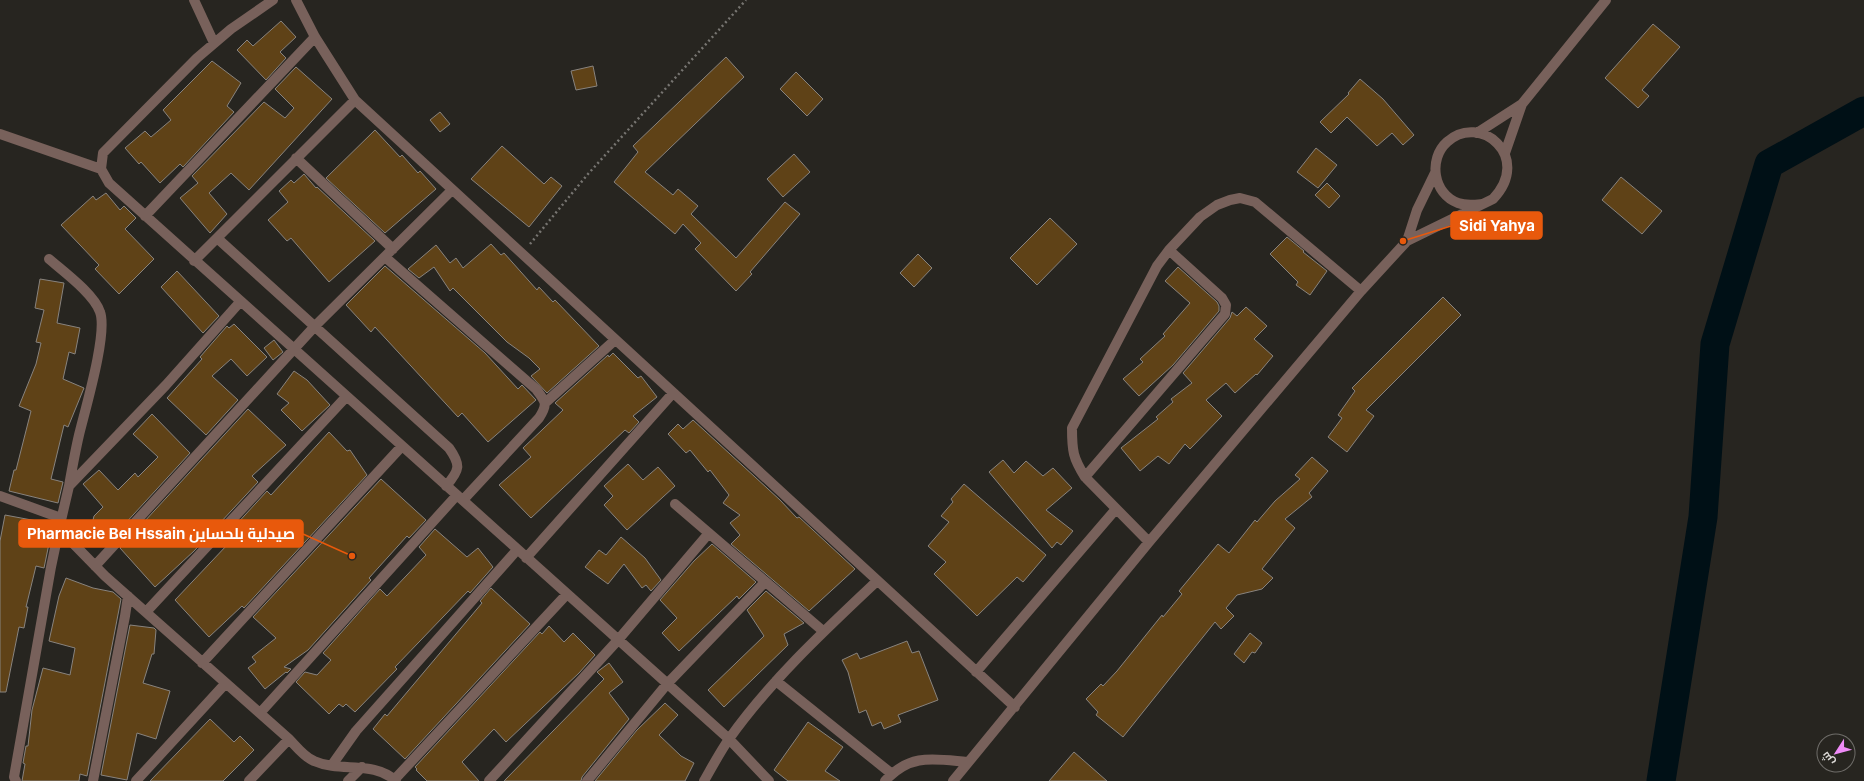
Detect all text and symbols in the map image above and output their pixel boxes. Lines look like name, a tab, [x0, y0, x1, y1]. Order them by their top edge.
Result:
callout: Sidi Yahya	[1451, 212, 1542, 239]
text: Sidi Yahya	[1459, 216, 1535, 235]
callout: Pharmacie Bel Hssain صيدلية بلحساين	[19, 520, 303, 547]
text: Pharmacie Bel Hssain صيدلية بلحساين	[27, 524, 295, 543]
north arrow	[1816, 733, 1856, 773]
text: ش	[1818, 749, 1838, 769]

